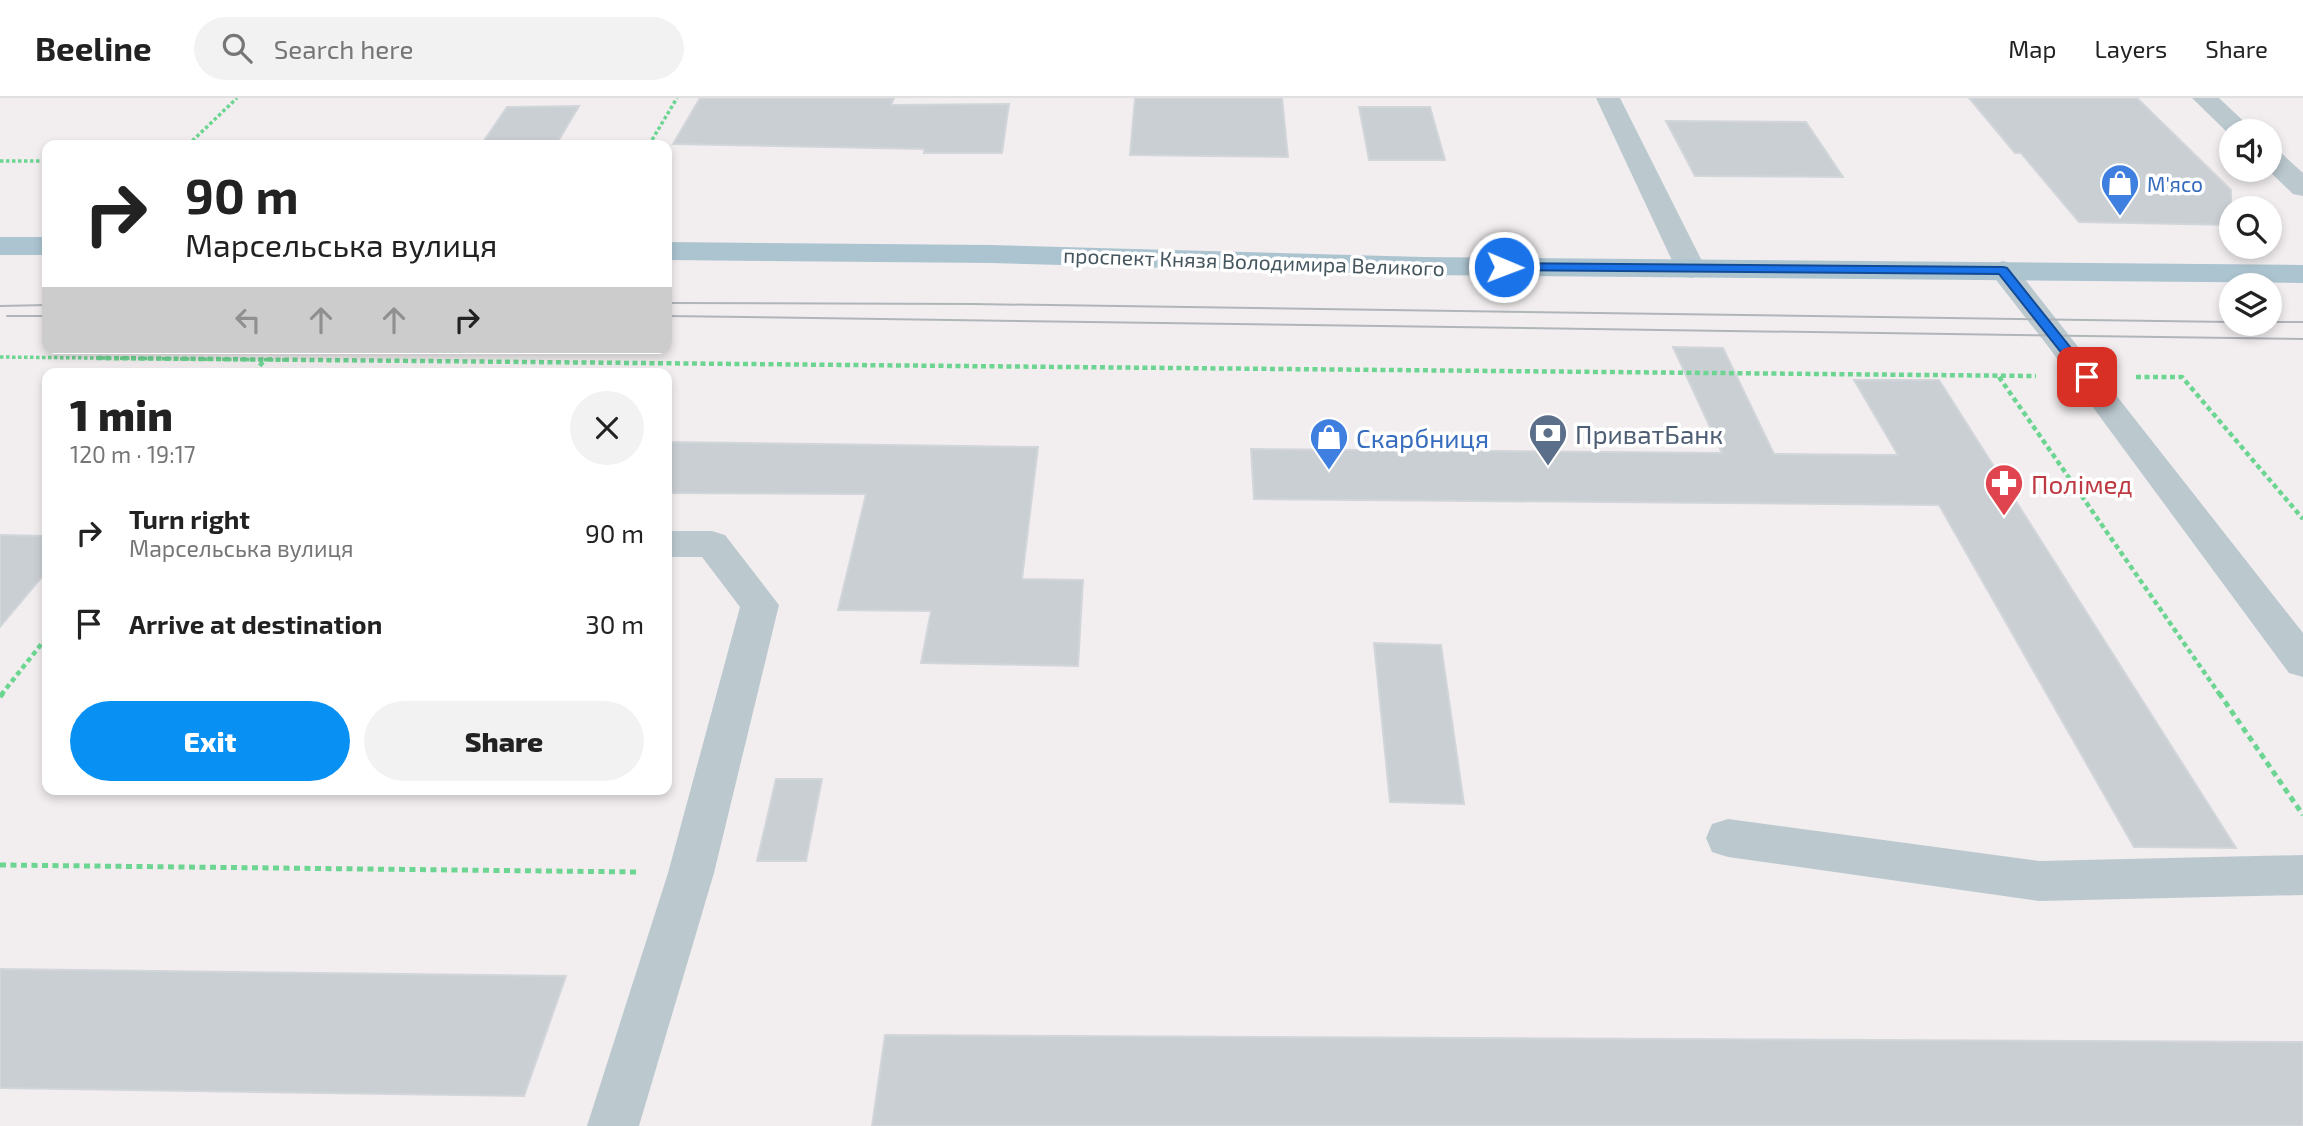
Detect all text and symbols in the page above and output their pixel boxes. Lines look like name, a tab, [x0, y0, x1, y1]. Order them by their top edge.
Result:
search box	[194, 17, 684, 80]
text: Beeline	[35, 28, 152, 68]
icon: search	[218, 29, 256, 67]
text: Search here	[274, 33, 413, 64]
text: Map	[2008, 34, 2056, 63]
text: Layers	[2094, 34, 2167, 63]
text: Share	[2205, 34, 2268, 63]
map controls	[2219, 119, 2282, 336]
button: sound	[2219, 119, 2282, 182]
shop icon: М'ясо	[2099, 162, 2141, 217]
text: 90 m	[185, 165, 299, 224]
icon: right	[70, 168, 161, 259]
place label: М'ясо	[2147, 171, 2203, 196]
button: search	[2219, 196, 2282, 259]
text: Марсельська вулиця	[185, 225, 497, 263]
position arrow	[1467, 230, 1541, 304]
street label: проспект Князя Володимира Великого	[1063, 242, 1445, 280]
button: layers	[2219, 273, 2282, 336]
icon: left	[229, 301, 267, 339]
icon: ahead	[302, 301, 340, 339]
icon: ahead	[375, 301, 413, 339]
icon: right	[448, 301, 486, 339]
pin	[2057, 347, 2117, 407]
icon: arrive	[2068, 358, 2106, 396]
text: 1 min	[70, 389, 173, 439]
button: close	[570, 391, 644, 465]
bank icon: ПриватБанк	[1527, 412, 1569, 467]
shop icon: Скарбниця	[1308, 416, 1350, 471]
place label: ПриватБанк	[1575, 418, 1723, 449]
place label: Скарбниця	[1356, 422, 1489, 453]
text: 120 m · 19:17	[70, 440, 196, 468]
pharmacy icon: Полімед	[1983, 462, 2025, 517]
place label: Полімед	[2031, 468, 2133, 499]
text: Turn right	[129, 503, 250, 534]
icon: right	[70, 514, 108, 552]
text: 90 m	[585, 517, 644, 548]
text: Марсельська вулиця	[129, 534, 354, 562]
icon: arrive	[70, 605, 108, 643]
text: Arrive at destination	[129, 608, 382, 639]
text: 30 m	[585, 608, 644, 639]
button: Exit	[70, 701, 350, 781]
button: Share	[364, 701, 644, 781]

